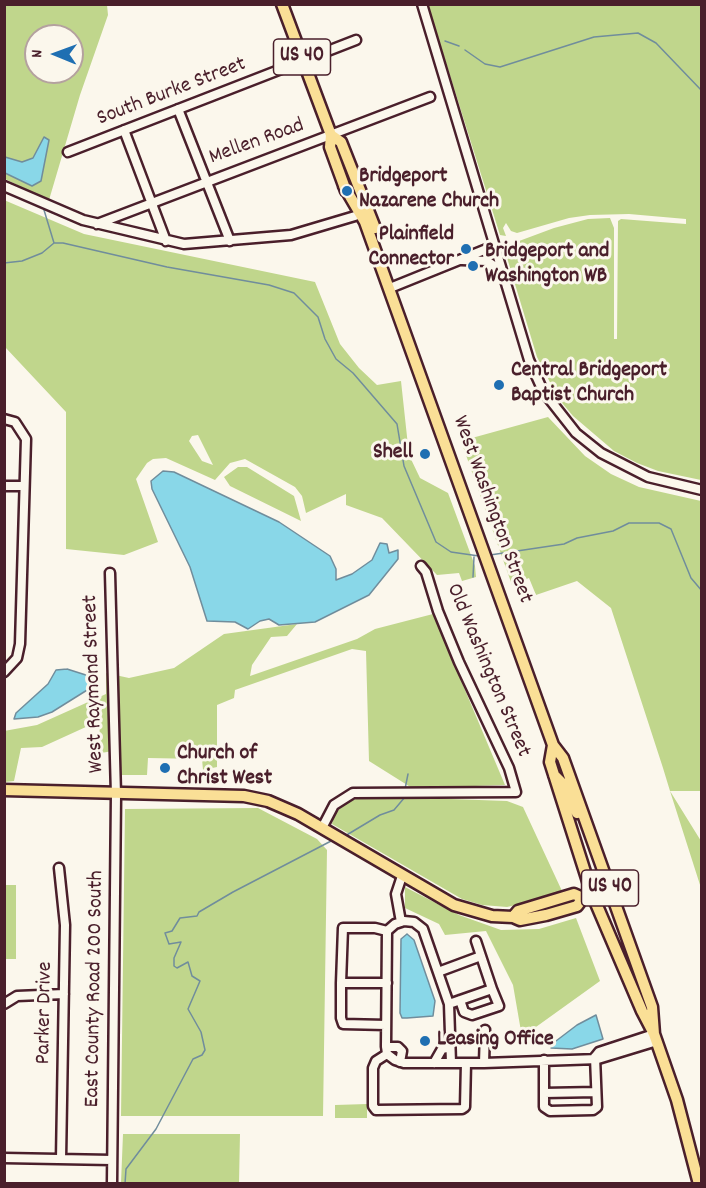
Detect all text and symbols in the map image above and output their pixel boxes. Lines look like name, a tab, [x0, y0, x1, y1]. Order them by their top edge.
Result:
north arrow	[24, 24, 84, 84]
road number: US 40	[274, 39, 330, 75]
text: N	[26, 50, 49, 58]
street label: South Burke Street	[94, 52, 250, 134]
street label: Mellen Road	[206, 114, 308, 172]
place label: Bridgeport Nazarene Church	[359, 165, 499, 216]
marker: Bridgeport Nazarene Church	[340, 184, 354, 198]
place label: Plainfield Connector	[368, 223, 454, 274]
place label: Bridgeport and Washington WB	[485, 240, 609, 292]
marker: Plainfield Connector	[459, 242, 473, 256]
marker: Bridgeport and Washington WB	[466, 259, 480, 273]
place label: Central Bridgeport Baptist Church	[511, 359, 667, 410]
marker: Central Bridgeport Baptist Church	[492, 378, 506, 392]
street label: West Washington Street	[445, 413, 537, 607]
place label: Shell	[373, 441, 413, 467]
marker: Shell	[418, 447, 432, 461]
street label: Old Washington Street	[439, 580, 535, 762]
street label: West Raymond Street	[79, 594, 111, 774]
place label: Church of Christ West	[177, 742, 272, 794]
marker: Church of Christ West	[158, 761, 172, 775]
street label: East County Road 200 South	[81, 870, 111, 1108]
road number: US 40	[582, 870, 638, 906]
street label: Parker Drive	[32, 961, 60, 1065]
place label: Leasing Office	[437, 1028, 554, 1054]
marker: Leasing Office	[418, 1034, 432, 1048]

